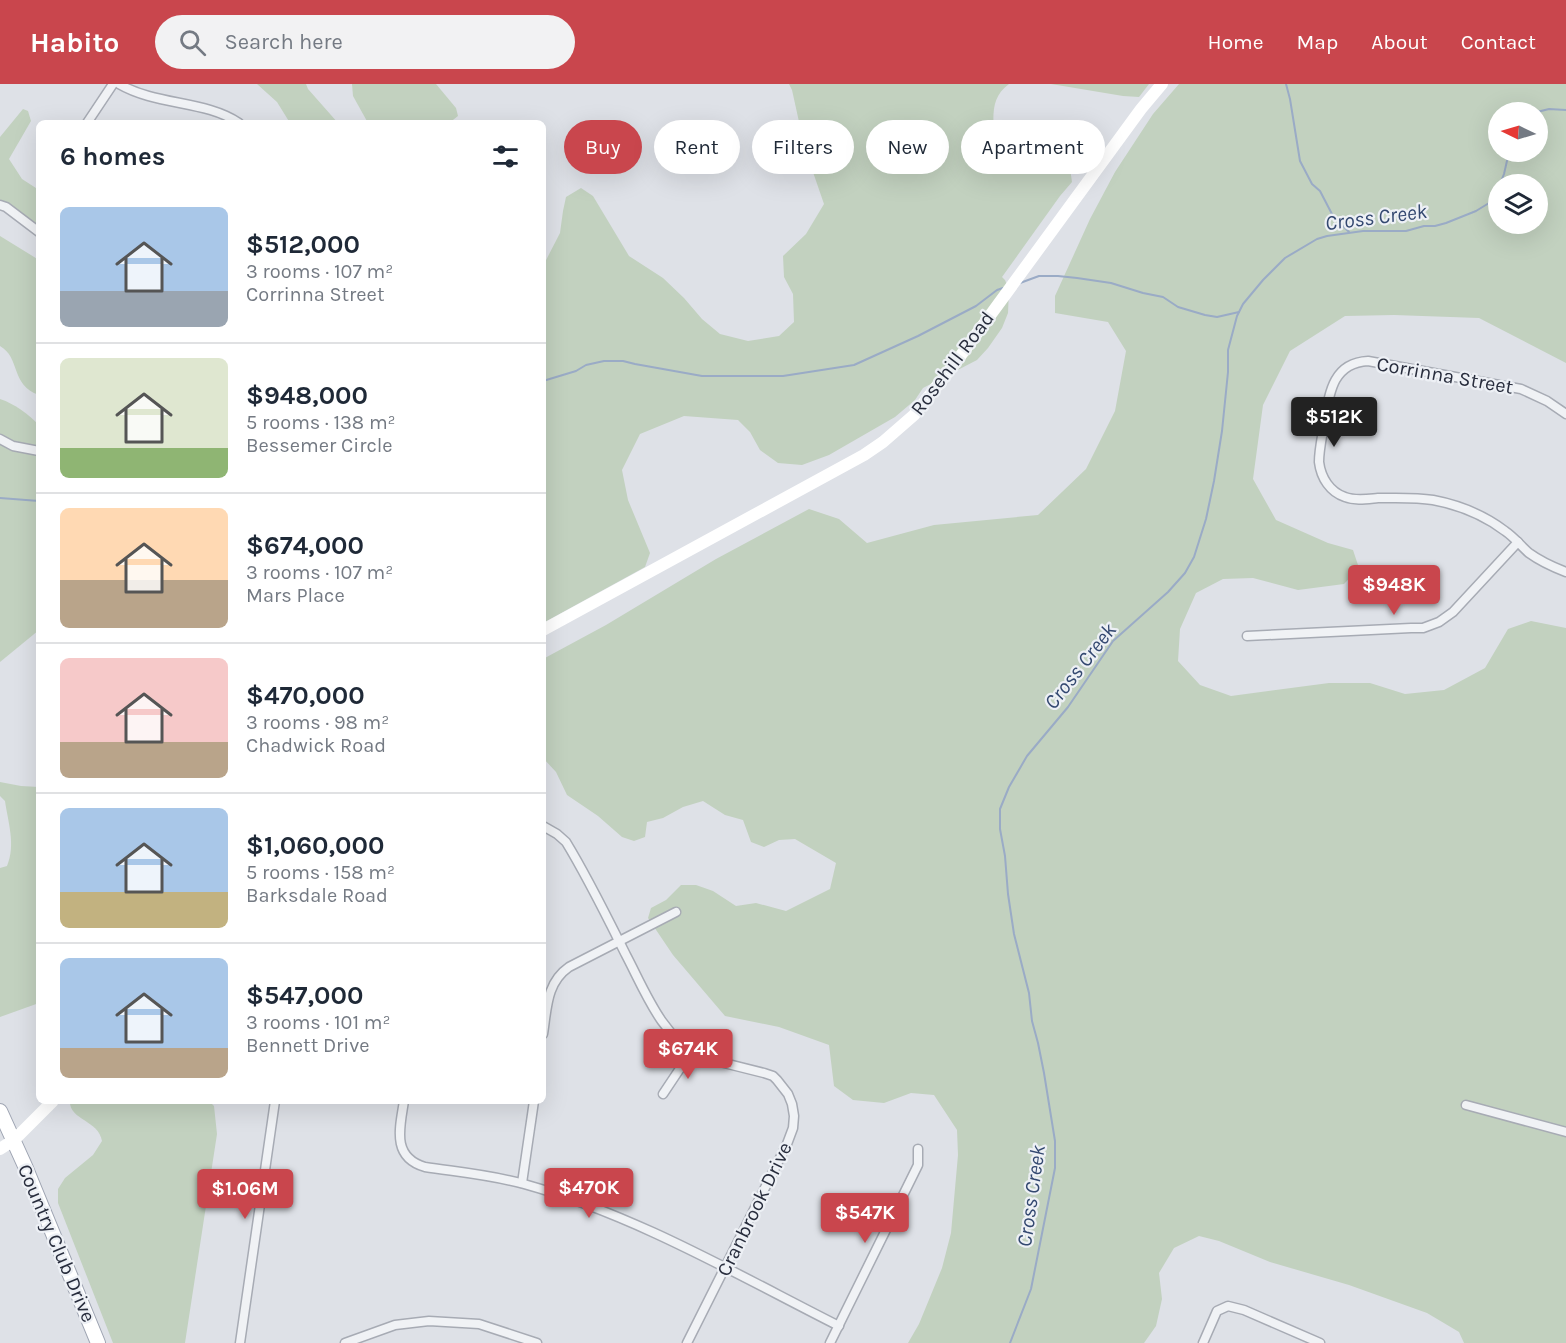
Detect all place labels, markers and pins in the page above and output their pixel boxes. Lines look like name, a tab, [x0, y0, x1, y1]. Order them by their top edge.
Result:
pin: $512K	[1292, 397, 1376, 448]
pin: $948K	[1352, 565, 1436, 616]
pin: $674K	[646, 1029, 730, 1080]
pin: $470K	[547, 1168, 631, 1219]
pin: $1.06M	[196, 1169, 294, 1220]
pin: $547K	[823, 1193, 907, 1244]

